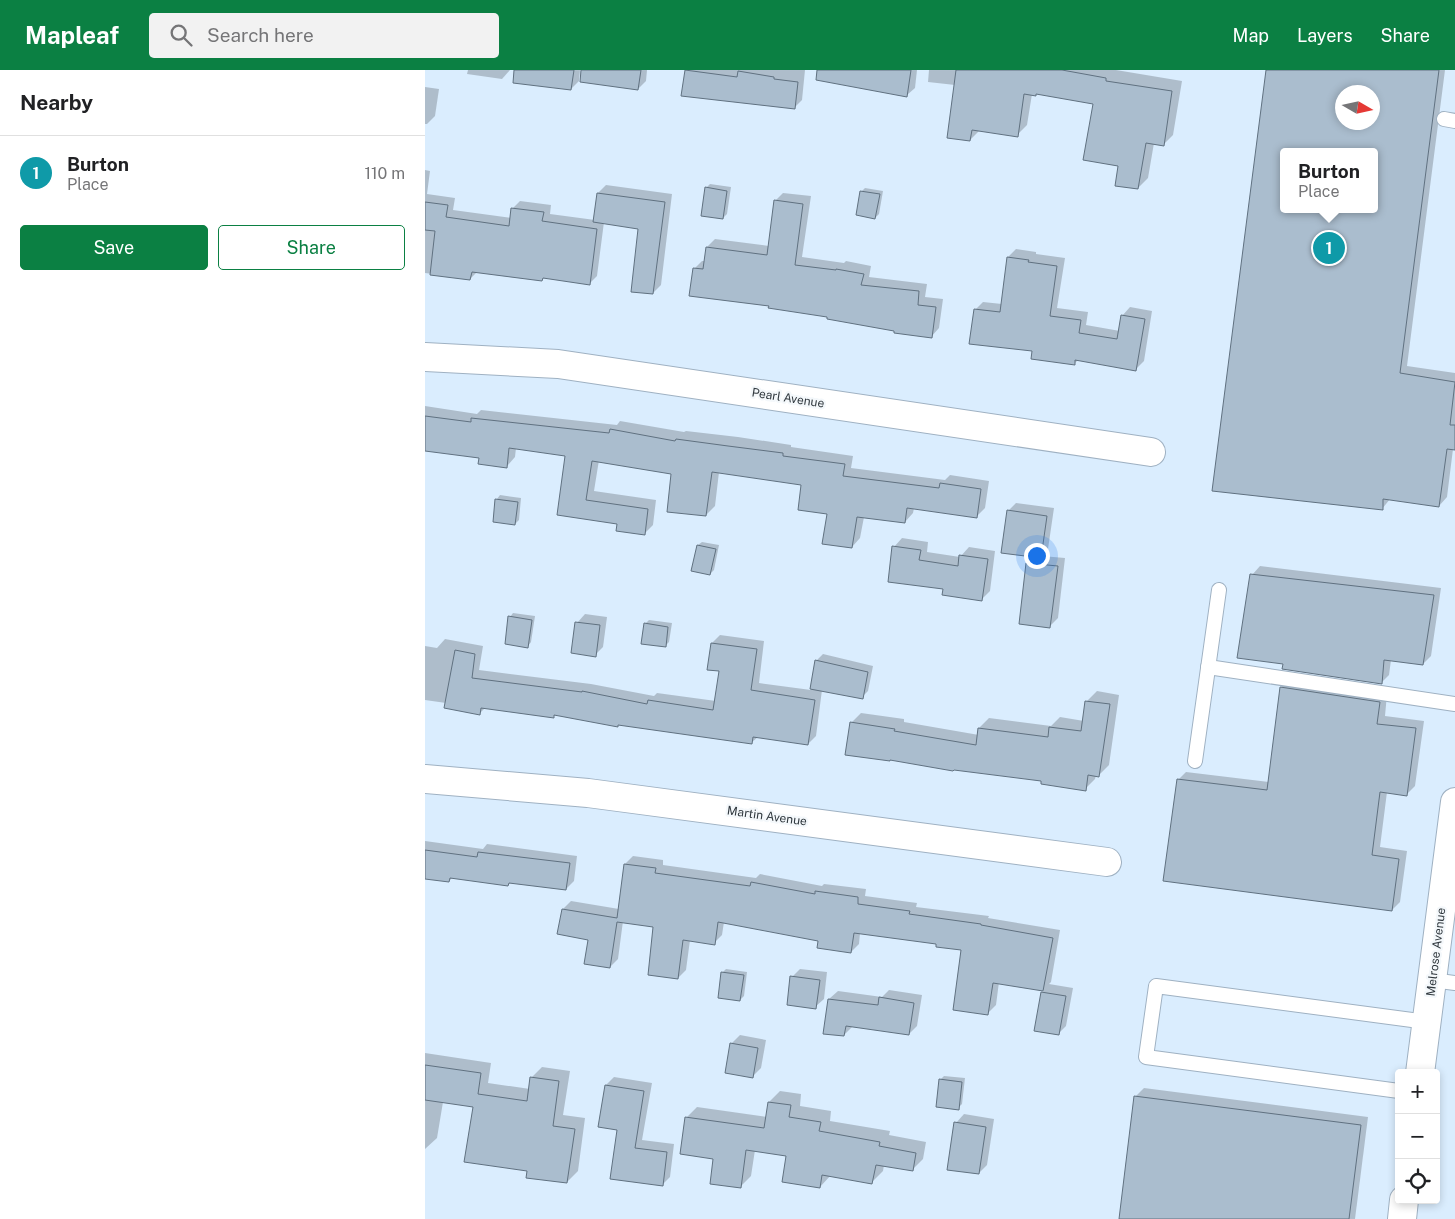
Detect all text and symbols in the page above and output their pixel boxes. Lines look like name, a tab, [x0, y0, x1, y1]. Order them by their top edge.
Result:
search box	[149, 13, 499, 58]
text: Mapleaf	[25, 21, 119, 49]
icon: search	[167, 21, 195, 49]
text: Search here	[207, 24, 314, 46]
text: Map	[1233, 25, 1269, 46]
text: Layers	[1297, 25, 1353, 46]
text: Share	[1381, 25, 1430, 46]
north arrow	[1335, 85, 1380, 130]
text: Nearby	[20, 90, 93, 115]
popup	[1280, 148, 1378, 213]
text: Burton	[67, 153, 129, 175]
text: Burton	[1298, 160, 1360, 182]
text: 1	[33, 164, 39, 183]
text: 110 m	[364, 164, 405, 183]
text: Place	[67, 175, 109, 194]
text: Place	[1298, 182, 1340, 201]
button: Save	[20, 225, 208, 270]
button: Share	[218, 225, 405, 270]
pin: 1	[1313, 229, 1345, 267]
street label: Pearl Avenue	[751, 385, 826, 411]
your location	[1024, 543, 1050, 569]
street label: Martin Avenue	[726, 803, 808, 829]
street label: Melrose Avenue	[1424, 907, 1448, 997]
map controls	[1395, 1069, 1440, 1204]
button: +	[1395, 1069, 1440, 1114]
button: −	[1395, 1114, 1440, 1159]
button: locate	[1395, 1159, 1440, 1204]

